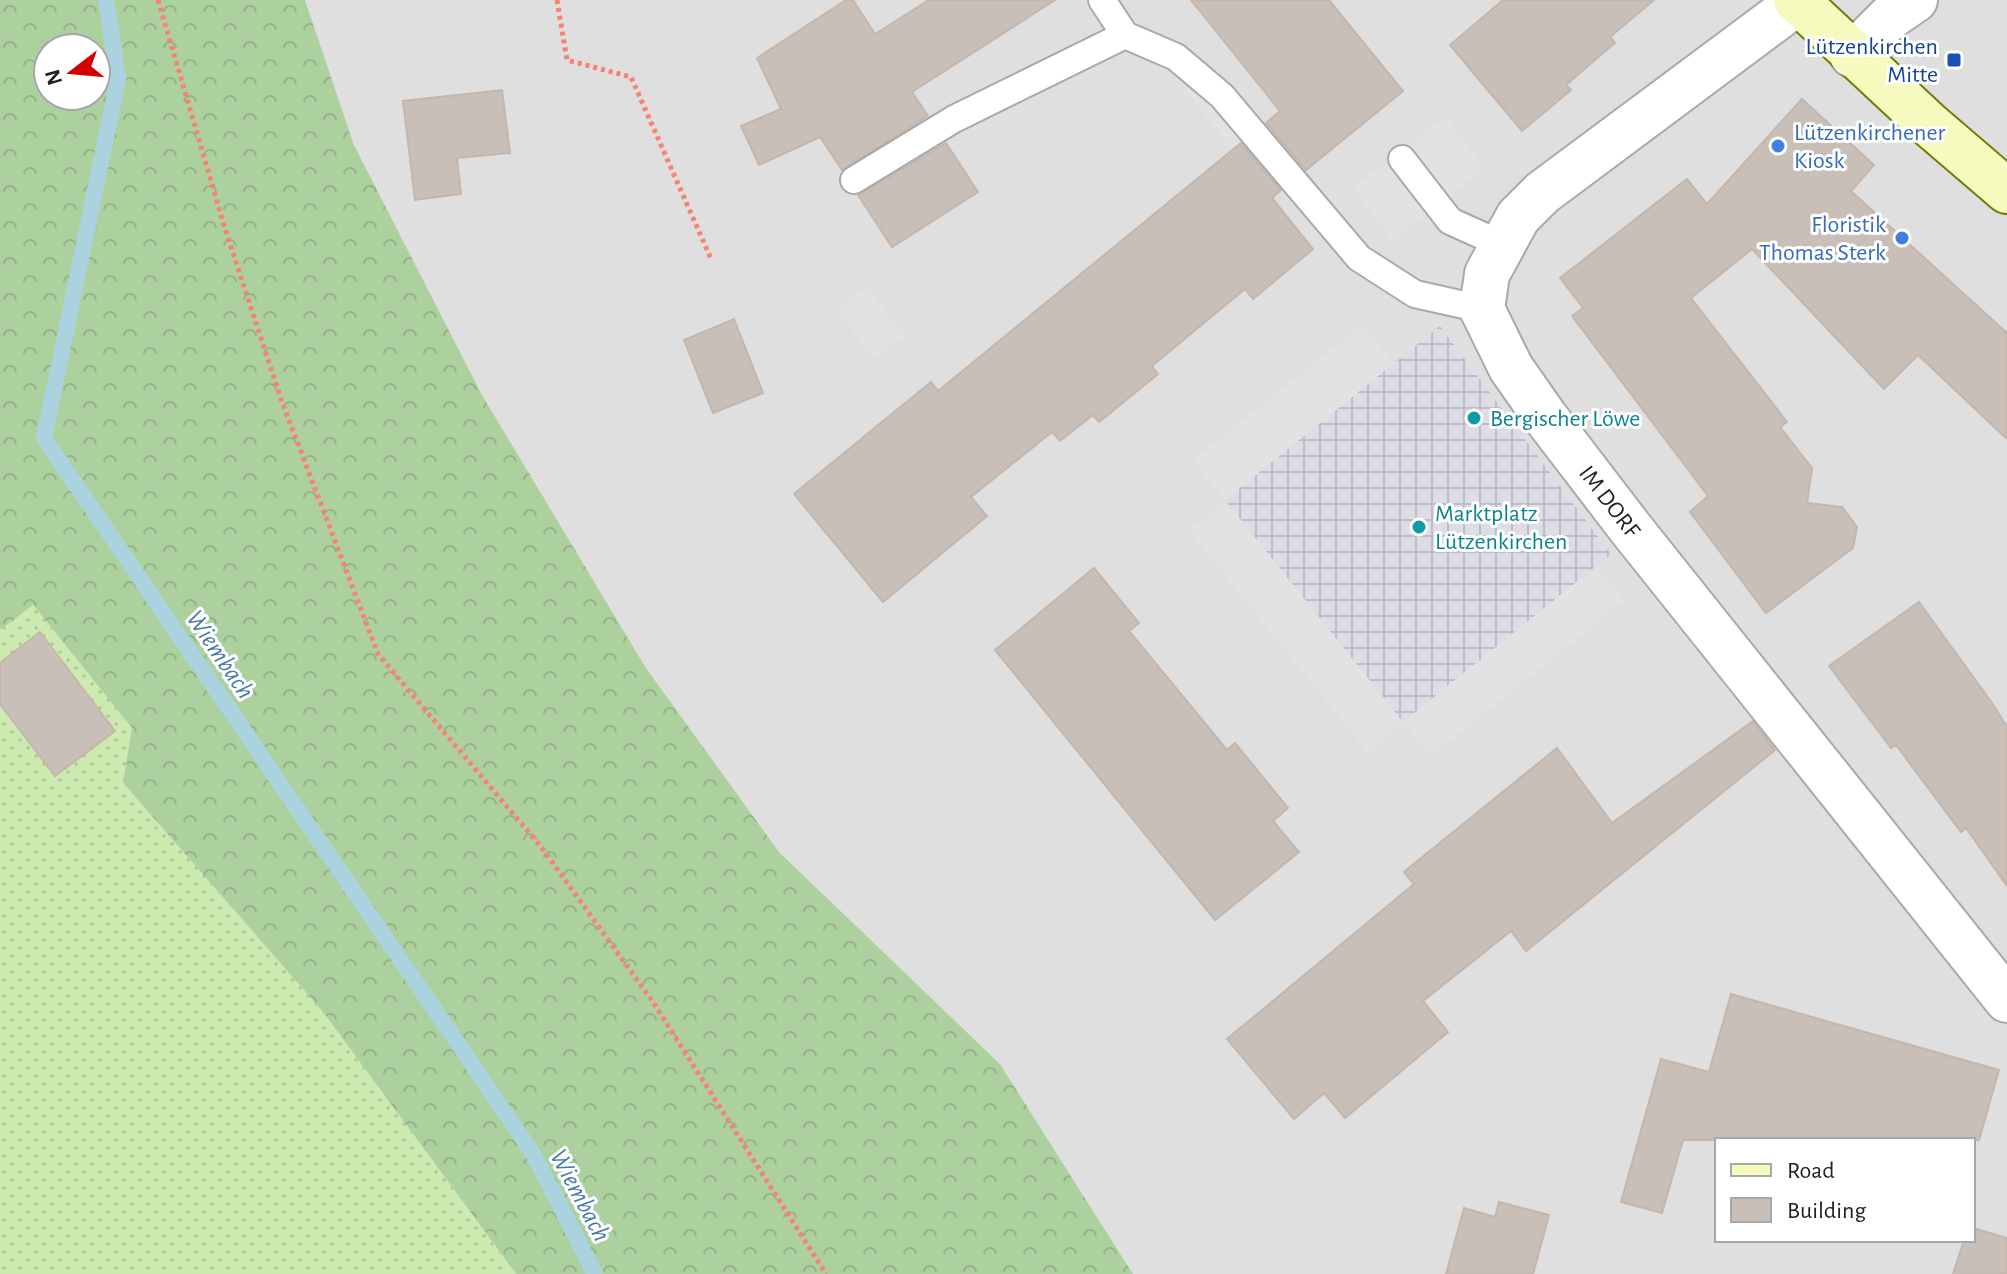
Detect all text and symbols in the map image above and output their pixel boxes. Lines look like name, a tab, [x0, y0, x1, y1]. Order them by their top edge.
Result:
north arrow	[32, 32, 112, 112]
place label: Lützenkirchen Mitte	[1805, 35, 1938, 87]
marker: Lützenkirchen Mitte	[1945, 51, 1963, 69]
text: N	[41, 67, 66, 88]
place label: Lützenkirchener Kiosk	[1794, 121, 1946, 173]
marker: Lützenkirchener Kiosk	[1769, 137, 1787, 155]
place label: Floristik Thomas Sterk	[1759, 213, 1886, 265]
marker: Floristik Thomas Sterk	[1893, 229, 1911, 247]
place label: Bergischer Löwe	[1490, 407, 1640, 431]
marker: Bergischer Löwe	[1465, 409, 1483, 427]
street label: IM DORF	[1574, 461, 1644, 543]
place label: Marktplatz Lützenkirchen	[1435, 502, 1568, 554]
marker: Marktplatz Lützenkirchen	[1410, 518, 1428, 536]
water label: Wiembach	[181, 606, 259, 703]
legend	[1715, 1138, 1975, 1242]
water label: Wiembach	[545, 1145, 615, 1246]
text: Road	[1787, 1159, 1835, 1183]
text: Building	[1787, 1199, 1866, 1223]

